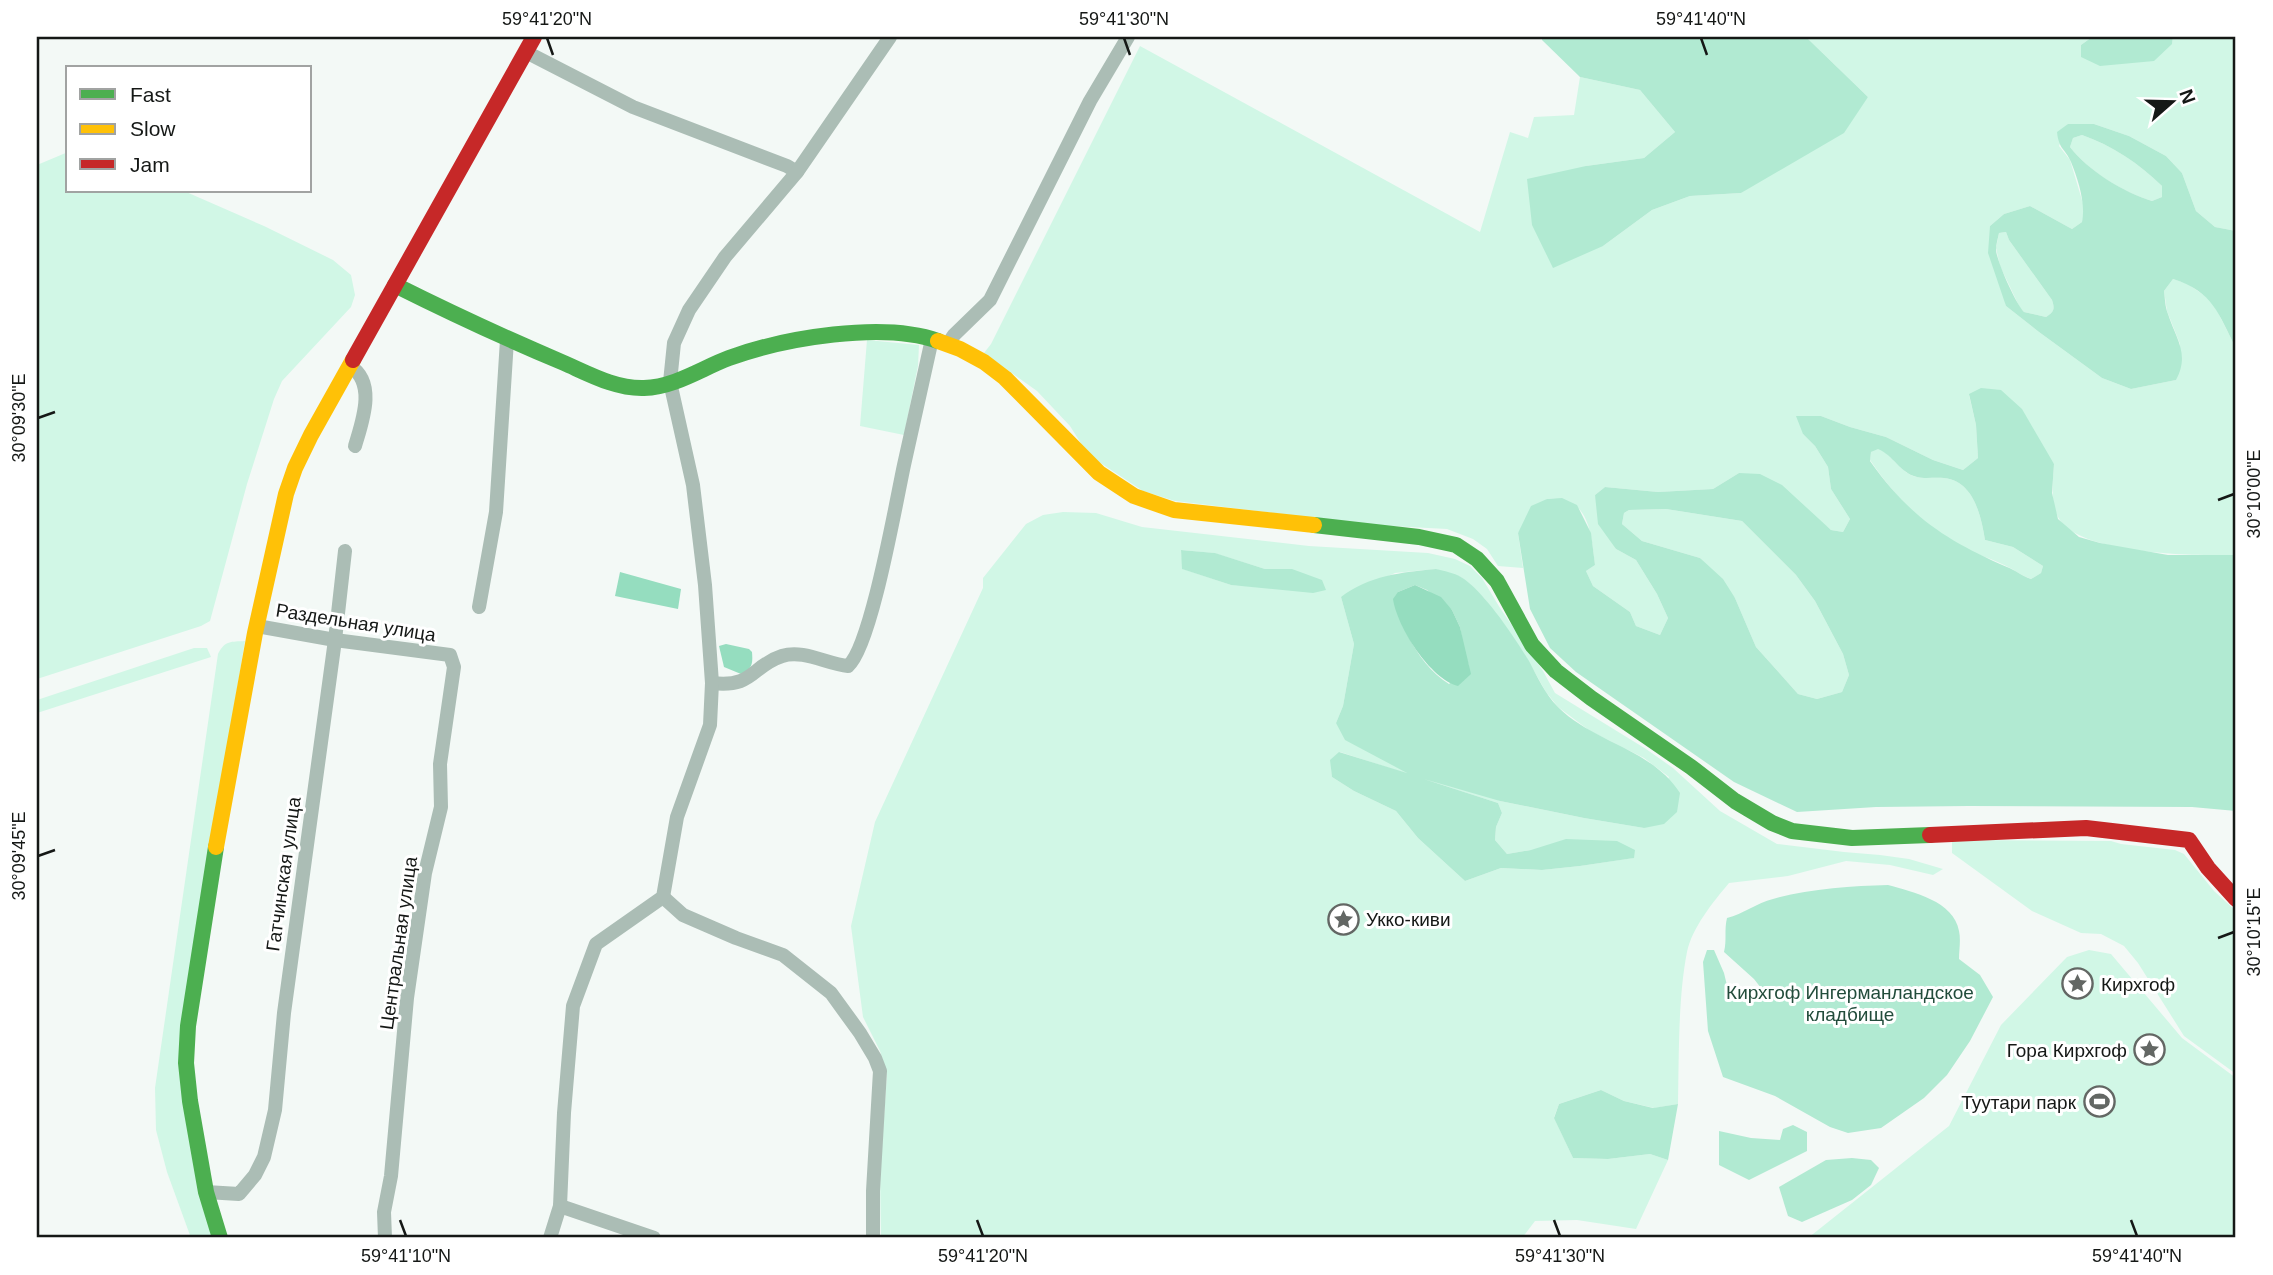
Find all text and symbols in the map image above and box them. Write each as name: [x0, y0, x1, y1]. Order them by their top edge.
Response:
text: 59°41'20"N: [502, 9, 592, 29]
text: 59°41'30"N: [1079, 9, 1169, 29]
text: 59°41'40"N: [1656, 9, 1746, 29]
legend: [66, 66, 312, 192]
north arrow: [2136, 66, 2206, 136]
text: Fast: [130, 83, 171, 106]
text: N: [2175, 86, 2200, 106]
text: Slow: [130, 117, 176, 140]
text: Jam: [130, 153, 170, 176]
text: 30°09'30"E: [9, 373, 29, 463]
text: 30°10'00"E: [2244, 449, 2264, 539]
street label: Раздельная улица: [274, 599, 438, 646]
street label: Гатчинская улица: [262, 795, 305, 953]
text: 30°09'45"E: [9, 811, 29, 901]
street label: Центральная улица: [376, 855, 421, 1031]
text: 30°10'15"E: [2244, 887, 2264, 977]
place icon: Укко-киви: [1326, 902, 1360, 936]
place label: Укко-киви: [1366, 909, 1451, 930]
place icon: Кирхгоф: [2061, 967, 2095, 1001]
place label: Кирхгоф: [2101, 974, 2175, 995]
park label: Кирхгоф Ингерманландское кладбище: [1726, 982, 1974, 1025]
place icon: Гора Кирхгоф: [2133, 1033, 2167, 1067]
place label: Гора Кирхгоф: [2007, 1040, 2127, 1061]
sports icon: Туутари парк: [2082, 1085, 2116, 1119]
place label: Туутари парк: [1961, 1092, 2077, 1113]
text: 59°41'10"N: [361, 1246, 451, 1266]
text: 59°41'20"N: [938, 1246, 1028, 1266]
text: 59°41'30"N: [1515, 1246, 1605, 1266]
text: 59°41'40"N: [2092, 1246, 2182, 1266]

